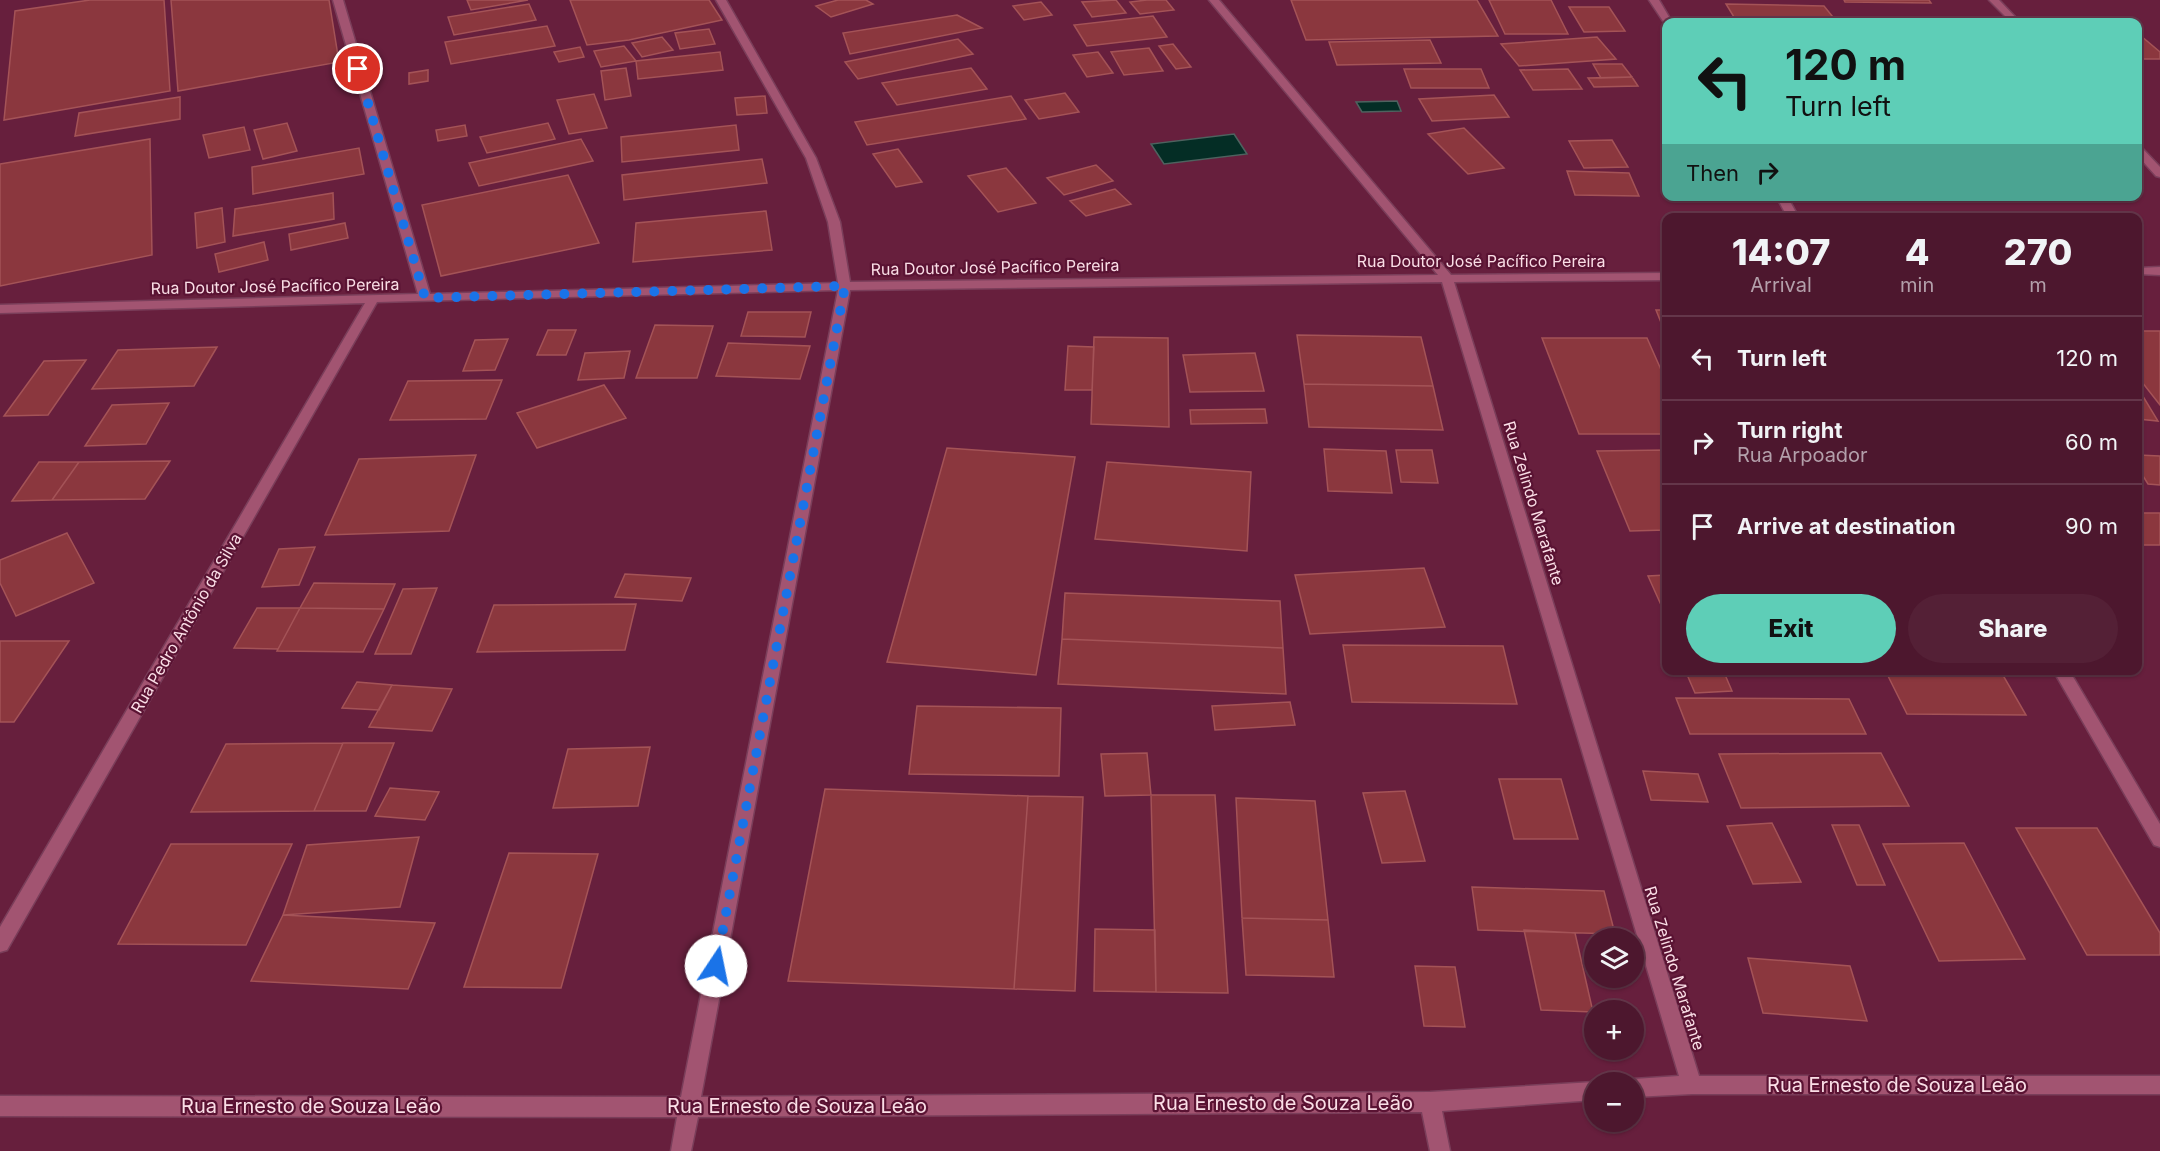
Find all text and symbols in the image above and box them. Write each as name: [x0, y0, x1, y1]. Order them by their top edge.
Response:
text: 120 m: [1785, 39, 1906, 90]
icon: left: [1686, 42, 1764, 120]
pin: [332, 43, 383, 94]
icon: arrive: [341, 52, 374, 85]
text: Turn left: [1785, 90, 1891, 123]
icon: right: [1751, 156, 1784, 189]
text: Then: [1686, 160, 1739, 186]
text: 14:07: [1732, 230, 1830, 274]
text: 4: [1905, 230, 1930, 274]
text: 270: [2004, 230, 2072, 274]
street label: Rua Doutor José Pacífico Pereira: [1357, 251, 1605, 271]
street label: Rua Doutor José Pacífico Pereira: [870, 255, 1120, 279]
text: Arrival: [1750, 273, 1812, 297]
text: min: [1900, 273, 1934, 297]
text: m: [2029, 273, 2047, 297]
street label: Rua Doutor José Pacífico Pereira: [150, 274, 400, 298]
icon: left: [1686, 342, 1719, 375]
text: Turn left: [1737, 345, 1827, 371]
text: 120 m: [2056, 345, 2118, 371]
text: Turn right: [1737, 417, 1843, 443]
street label: Rua Zelindo Marafante: [1499, 418, 1569, 588]
icon: right: [1686, 426, 1719, 459]
text: 60 m: [2065, 429, 2118, 455]
text: Rua Arpoador: [1737, 443, 1868, 467]
icon: arrive: [1686, 510, 1719, 543]
text: Arrive at destination: [1737, 513, 1956, 539]
text: 90 m: [2065, 513, 2118, 539]
street label: Rua Pedro Antônio da Silva: [126, 530, 246, 716]
button: Exit: [1686, 594, 1896, 663]
button: Share: [1908, 594, 2118, 663]
street label: Rua Zelindo Marafante: [1640, 883, 1710, 1053]
map controls: [1584, 928, 1644, 1132]
button: layers: [1584, 928, 1644, 988]
position arrow: [684, 934, 748, 998]
button: +: [1584, 1000, 1644, 1060]
button: −: [1584, 1072, 1644, 1132]
street label: Rua Ernesto de Souza Leão: [1767, 1073, 2027, 1097]
street label: Rua Ernesto de Souza Leão: [1153, 1091, 1413, 1115]
street label: Rua Ernesto de Souza Leão: [181, 1094, 441, 1118]
street label: Rua Ernesto de Souza Leão: [667, 1094, 927, 1118]

